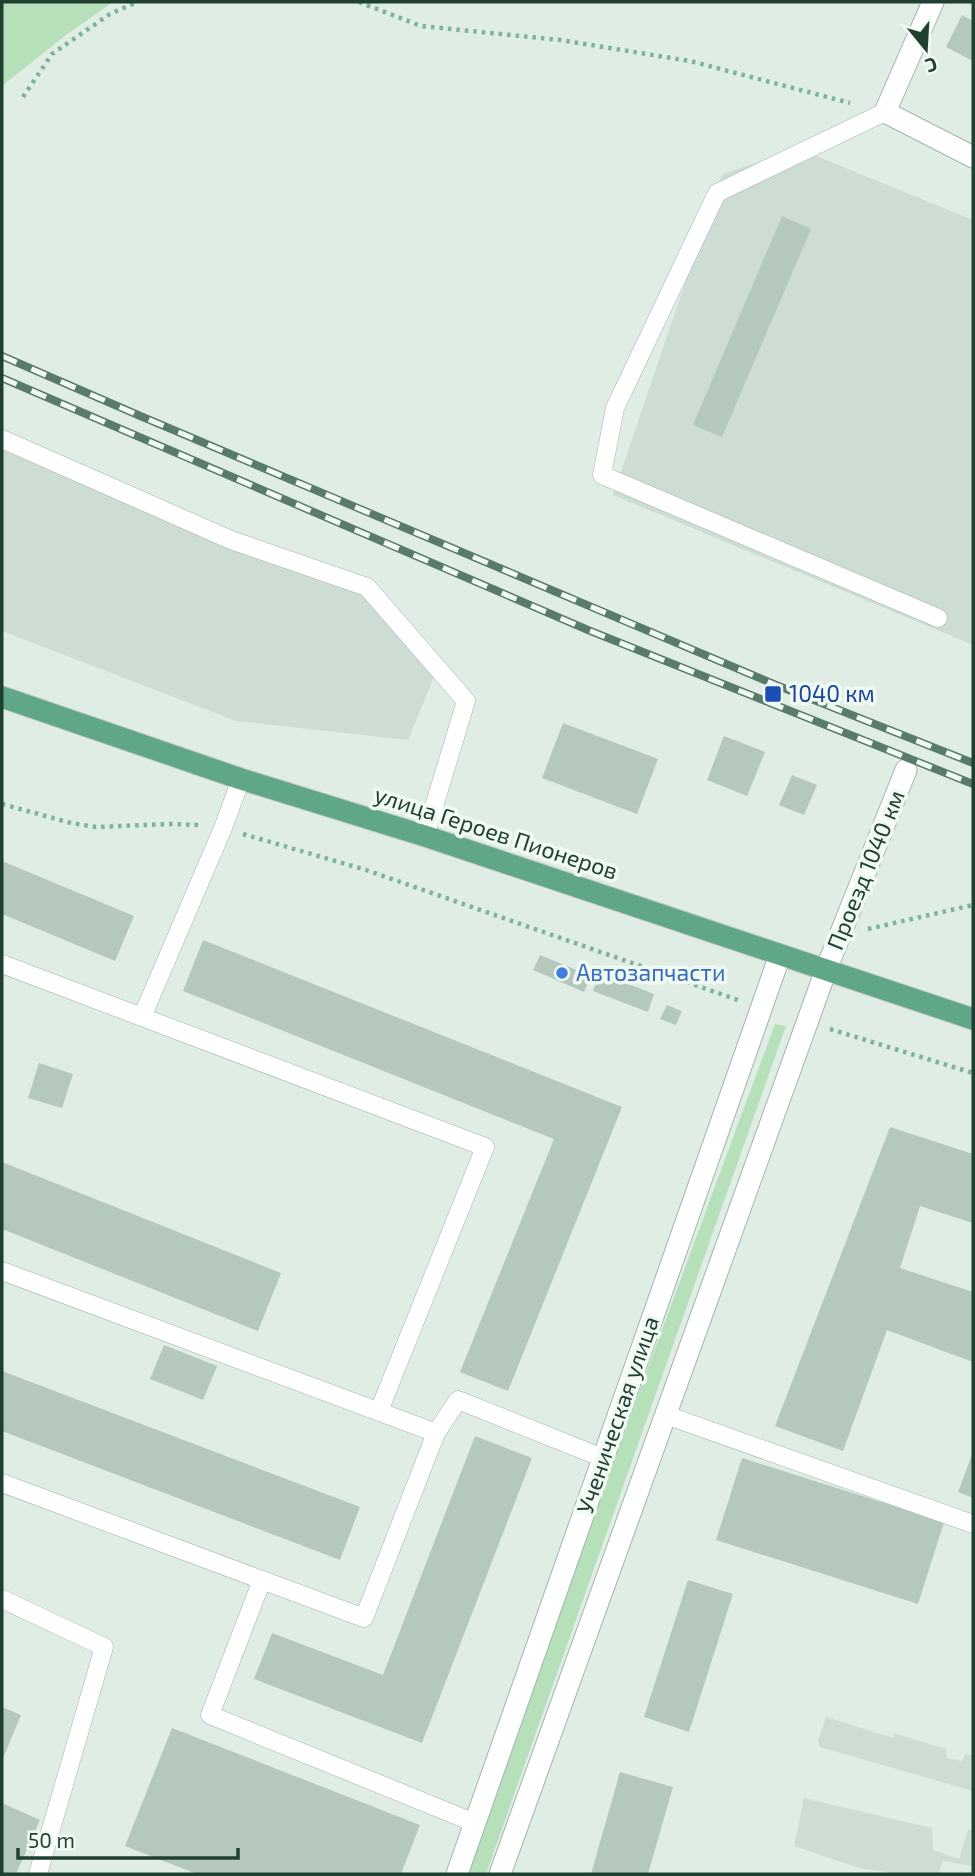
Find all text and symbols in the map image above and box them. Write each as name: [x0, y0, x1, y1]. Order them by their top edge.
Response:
north arrow: [891, 14, 961, 84]
text: С: [923, 53, 940, 78]
place label: 1040 км: [789, 679, 875, 707]
marker: 1040 км: [763, 684, 783, 704]
street label: улица Героев Пионеров: [371, 779, 621, 886]
street label: Проезд 1040 км: [820, 786, 910, 954]
place label: Автозапчасти: [576, 958, 725, 986]
marker: Автозапчасти: [554, 965, 570, 981]
street label: Ученическая улица: [570, 1312, 665, 1517]
scale bar: [18, 1816, 238, 1860]
text: 50 m: [28, 1827, 75, 1852]

